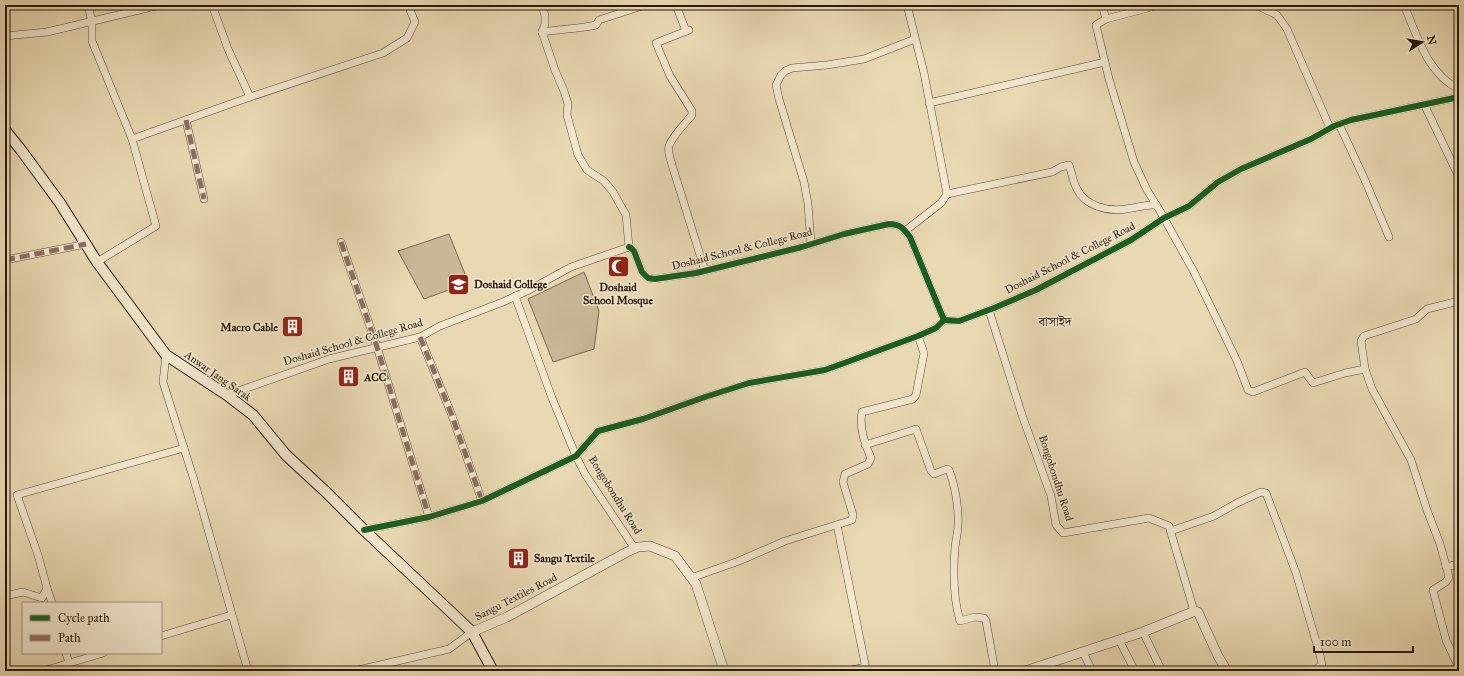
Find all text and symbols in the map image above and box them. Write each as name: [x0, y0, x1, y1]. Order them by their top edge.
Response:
north arrow: [1402, 22, 1442, 62]
text: N: [1424, 34, 1439, 47]
street label: Doshaid School & College Road: [1003, 219, 1138, 297]
street label: Doshaid School & College Road: [670, 225, 814, 273]
mosque icon: Doshaid School Mosque: [605, 254, 631, 280]
school or university icon: Doshaid College: [445, 271, 471, 297]
place label: Doshaid College: [474, 278, 548, 291]
place label: Doshaid School Mosque: [583, 281, 653, 308]
building icon: Macro Cable: [280, 314, 306, 340]
district label: বাসাইদ: [1038, 314, 1073, 330]
street label: Doshaid School & College Road: [282, 316, 425, 368]
place label: Macro Cable: [220, 321, 278, 334]
street label: Anwar Jang Sarak: [181, 348, 255, 405]
building icon: ACC: [335, 364, 361, 390]
place label: ACC: [363, 371, 386, 384]
street label: Bongobondhu Road: [1036, 433, 1076, 523]
street label: Bongobondhu Road: [586, 453, 645, 537]
building icon: Sangu Textile: [506, 545, 532, 571]
place label: Sangu Textile: [534, 552, 595, 565]
street label: Sangu Textiles Road: [473, 570, 560, 623]
legend: [22, 602, 162, 654]
text: Cycle path: [58, 611, 110, 625]
scale bar: [1314, 628, 1413, 654]
text: Path: [58, 631, 81, 645]
text: 100 m: [1320, 635, 1351, 649]

